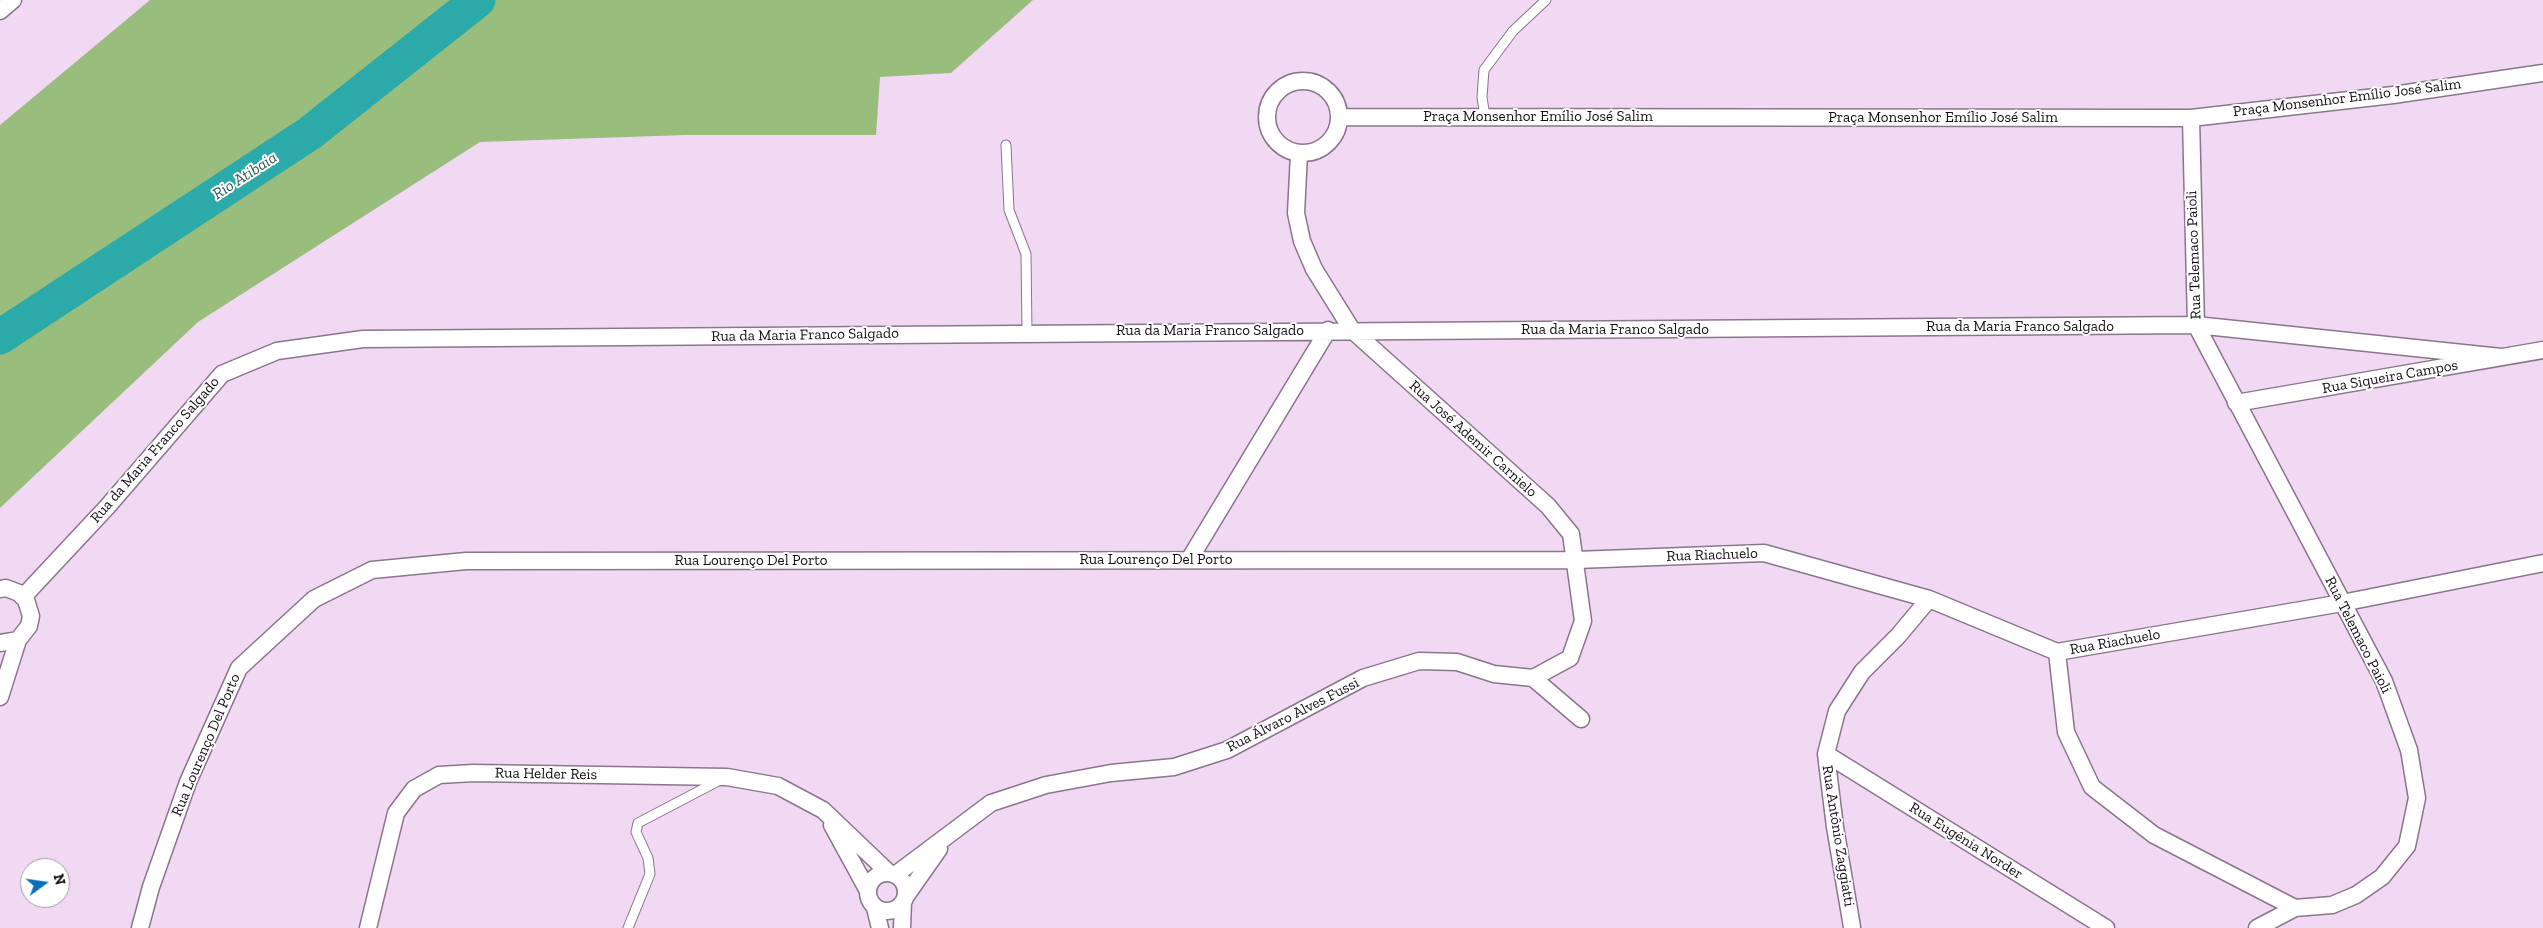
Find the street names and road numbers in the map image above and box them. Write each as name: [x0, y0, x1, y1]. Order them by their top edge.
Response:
street label: Praça Monsenhor Emílio José Salim: [2232, 75, 2462, 121]
street label: Praça Monsenhor Emílio José Salim: [1423, 108, 1653, 126]
street label: Praça Monsenhor Emílio José Salim: [1828, 109, 2058, 127]
street label: Rua Telemaco Paioli: [2183, 190, 2205, 320]
street label: Rua da Maria Franco Salgado: [1926, 318, 2114, 336]
street label: Rua da Maria Franco Salgado: [1521, 321, 1709, 339]
street label: Rua da Maria Franco Salgado: [1116, 322, 1304, 340]
street label: Rua da Maria Franco Salgado: [711, 324, 899, 346]
street label: Rua Siqueira Campos: [2321, 356, 2459, 398]
street label: Rua da Maria Franco Salgado: [87, 373, 223, 527]
street label: Rua José Ademir Carnielo: [1405, 377, 1541, 501]
street label: Rua Riachuelo: [1666, 544, 1758, 566]
street label: Rua Lourenço Del Porto: [1079, 551, 1233, 569]
street label: Rua Lourenço Del Porto: [674, 552, 828, 570]
street label: Rua Telemaco Paioli: [2321, 574, 2395, 696]
street label: Rua Riachuelo: [2068, 625, 2162, 659]
street label: Rua Lourenço Del Porto: [168, 671, 244, 819]
street label: Rua Álvaro Alves Fussi: [1224, 674, 1362, 756]
street label: Rua Helder Reis: [495, 764, 597, 784]
street label: Rua Antônio Zaggiatti: [1818, 764, 1858, 908]
street label: Rua Eugênia Norder: [1906, 799, 2026, 883]

